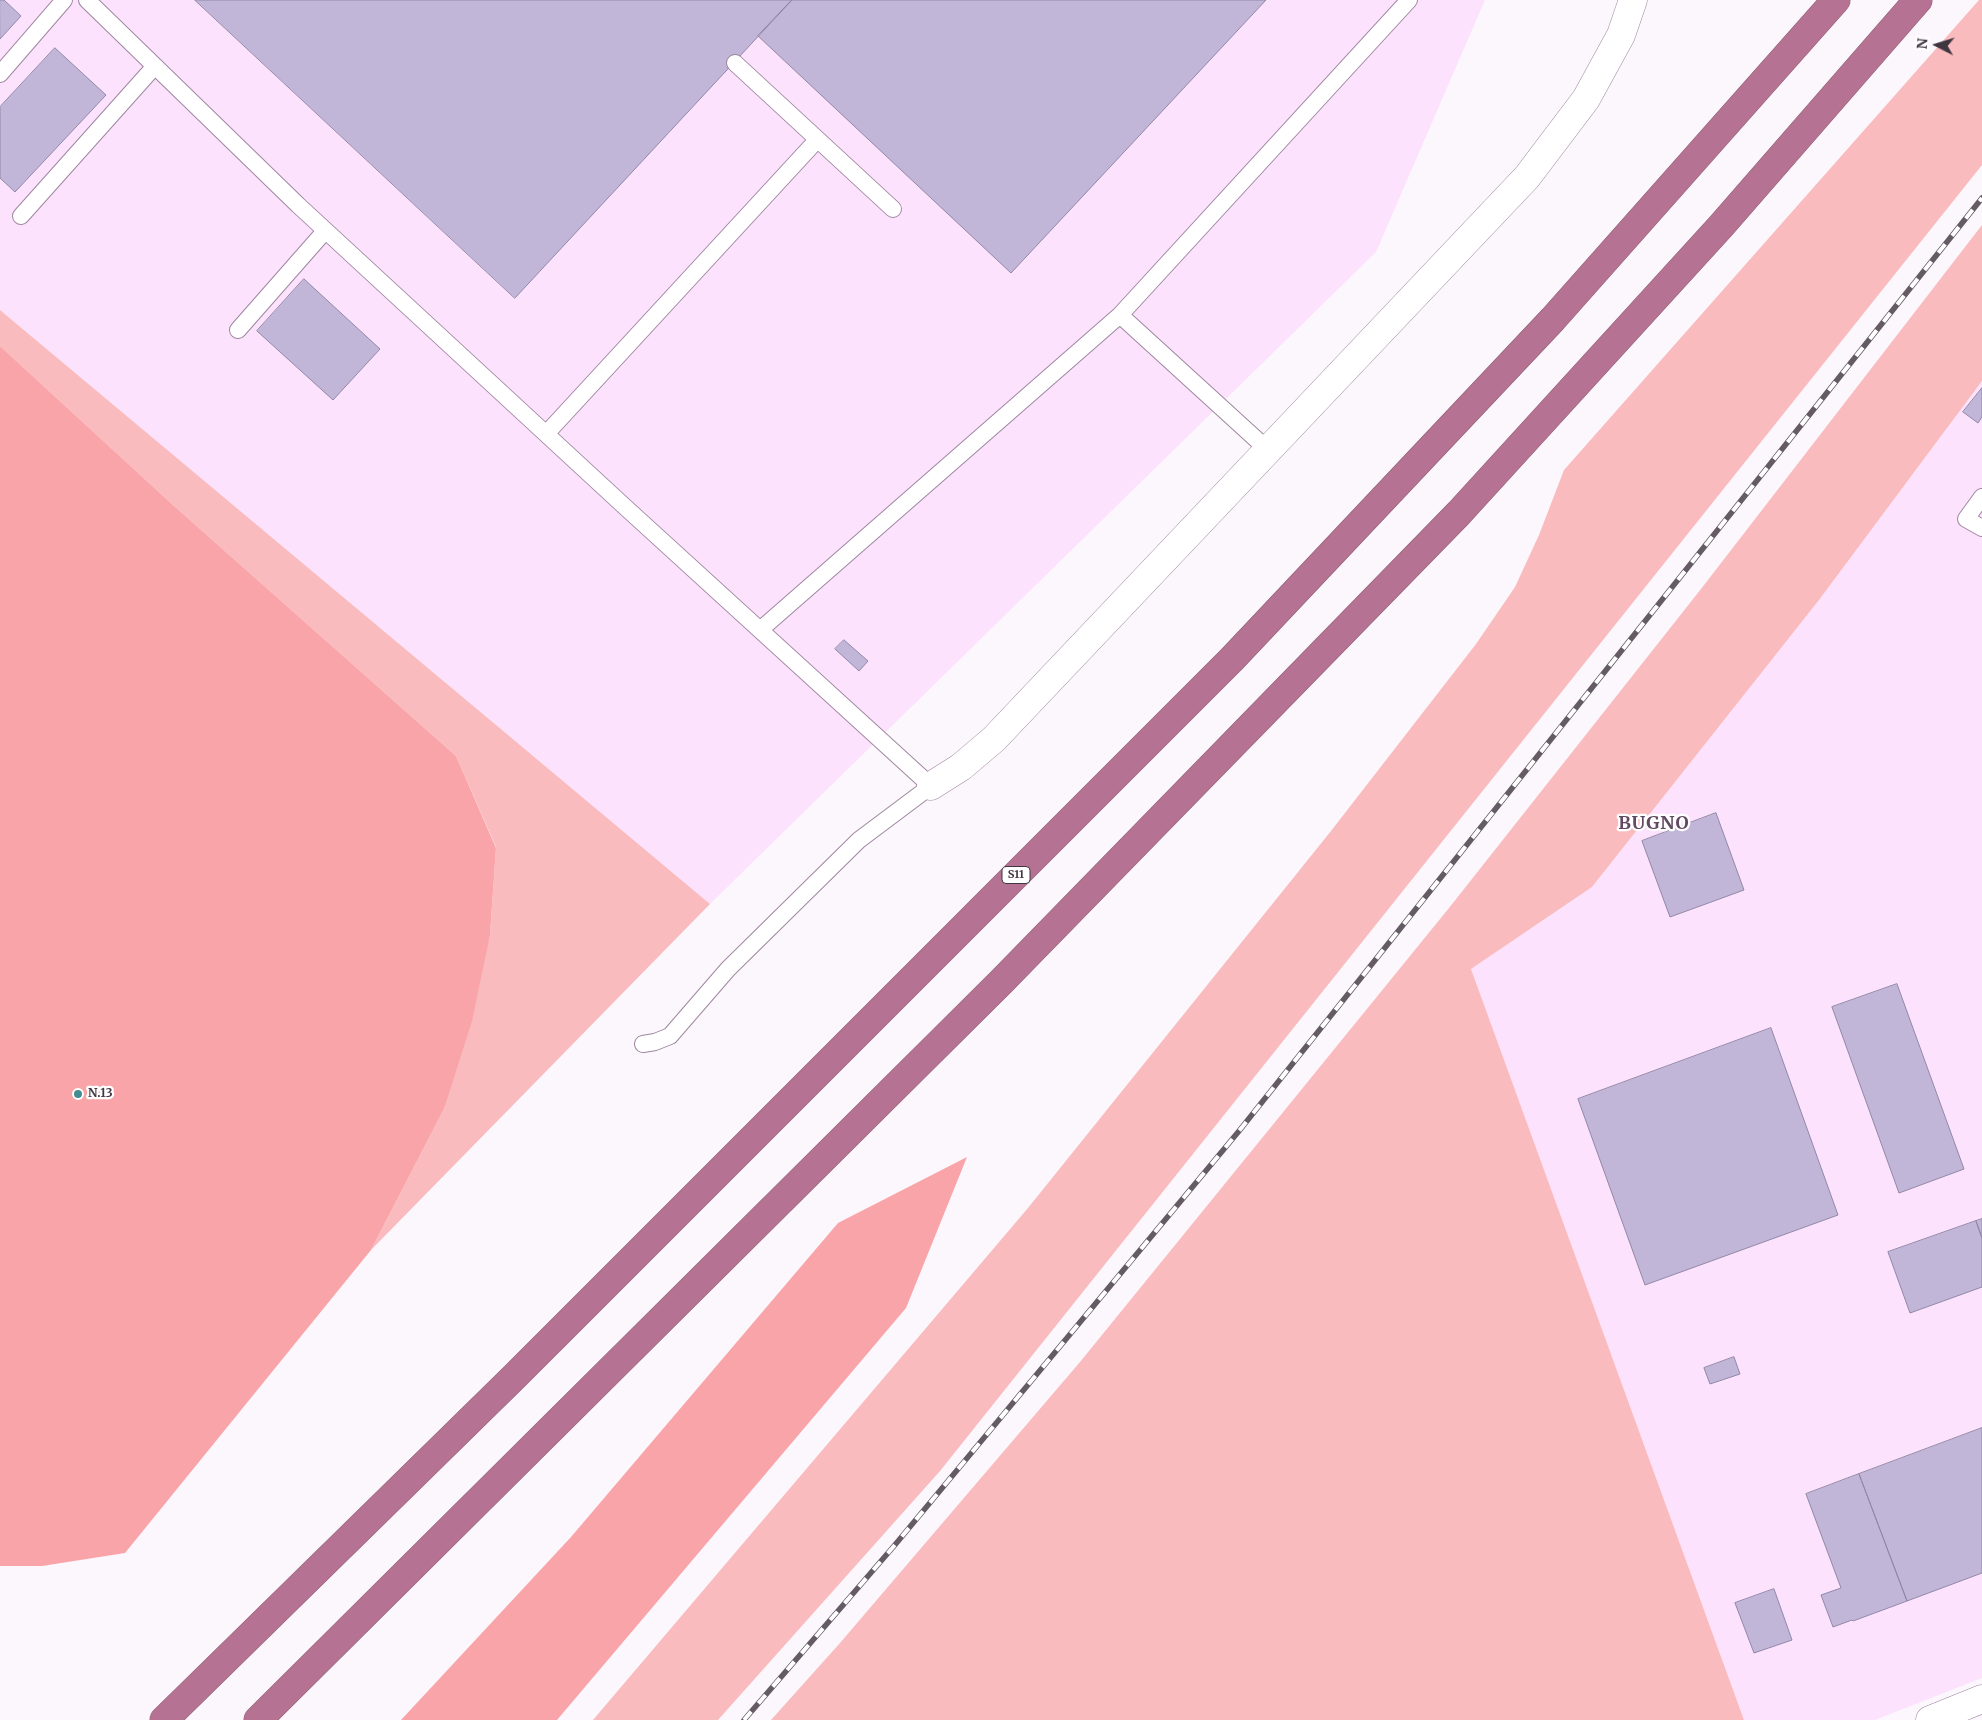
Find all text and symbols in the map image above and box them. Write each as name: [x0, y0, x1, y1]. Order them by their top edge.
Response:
north arrow: [1912, 20, 1962, 70]
text: N: [1913, 37, 1932, 50]
district label: BUGNO: [1618, 813, 1690, 835]
road number: S11: [1002, 866, 1030, 884]
place label: N.13: [88, 1087, 113, 1101]
marker: N.13: [72, 1088, 84, 1100]

